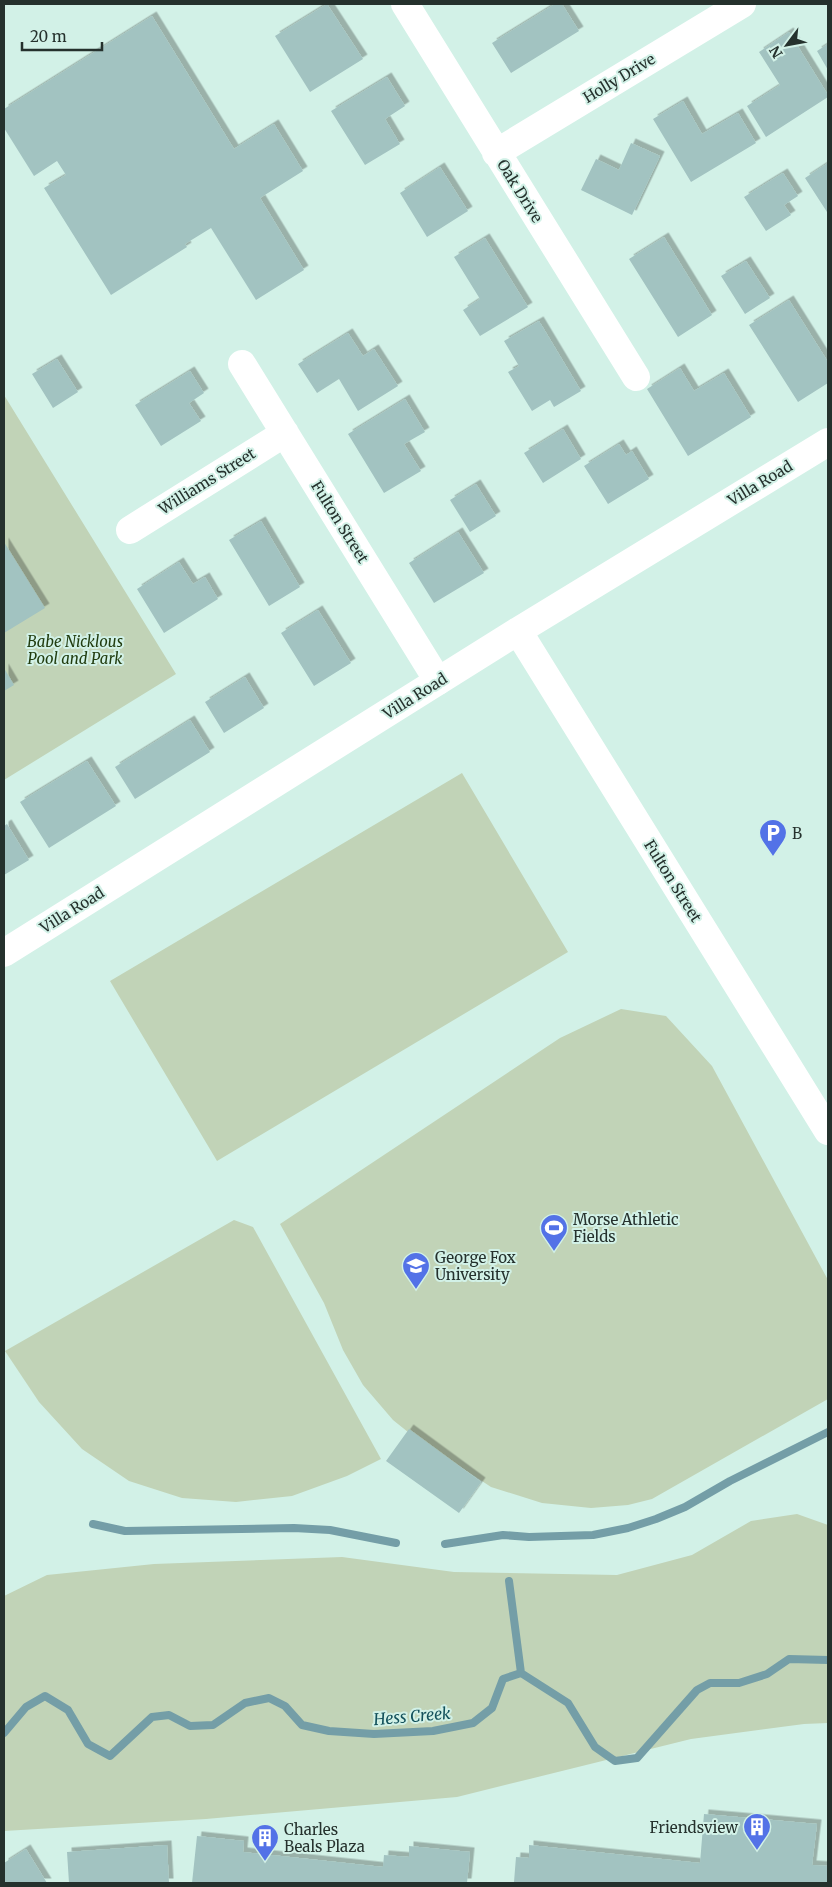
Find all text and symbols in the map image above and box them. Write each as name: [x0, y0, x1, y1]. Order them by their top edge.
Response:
scale bar: [22, 20, 102, 52]
north arrow: [762, 20, 812, 70]
text: 20 m: [30, 27, 67, 46]
text: N: [765, 42, 787, 61]
street label: Holly Drive: [580, 49, 659, 107]
street label: Oak Drive: [493, 156, 547, 226]
street label: Williams Street: [154, 444, 259, 519]
street label: Villa Road: [723, 456, 796, 510]
street label: Fulton Street: [307, 477, 373, 567]
park label: Babe Nicklous Pool and Park: [27, 632, 123, 668]
street label: Villa Road: [379, 669, 451, 724]
parking icon: B: [758, 818, 788, 857]
place label: B: [792, 824, 802, 843]
street label: Fulton Street: [640, 836, 706, 926]
street label: Villa Road: [36, 883, 108, 938]
place label: Morse Athletic Fields: [573, 1210, 679, 1246]
sports icon: Morse Athletic Fields: [539, 1213, 569, 1252]
place label: George Fox University: [435, 1248, 516, 1284]
school or university icon: George Fox University: [401, 1251, 431, 1290]
water label: Hess Creek: [372, 1703, 452, 1729]
building icon: Friendsview: [742, 1812, 772, 1851]
place label: Friendsview: [649, 1818, 738, 1837]
place label: Charles Beals Plaza: [284, 1820, 365, 1856]
building icon: Charles Beals Plaza: [250, 1823, 280, 1862]

